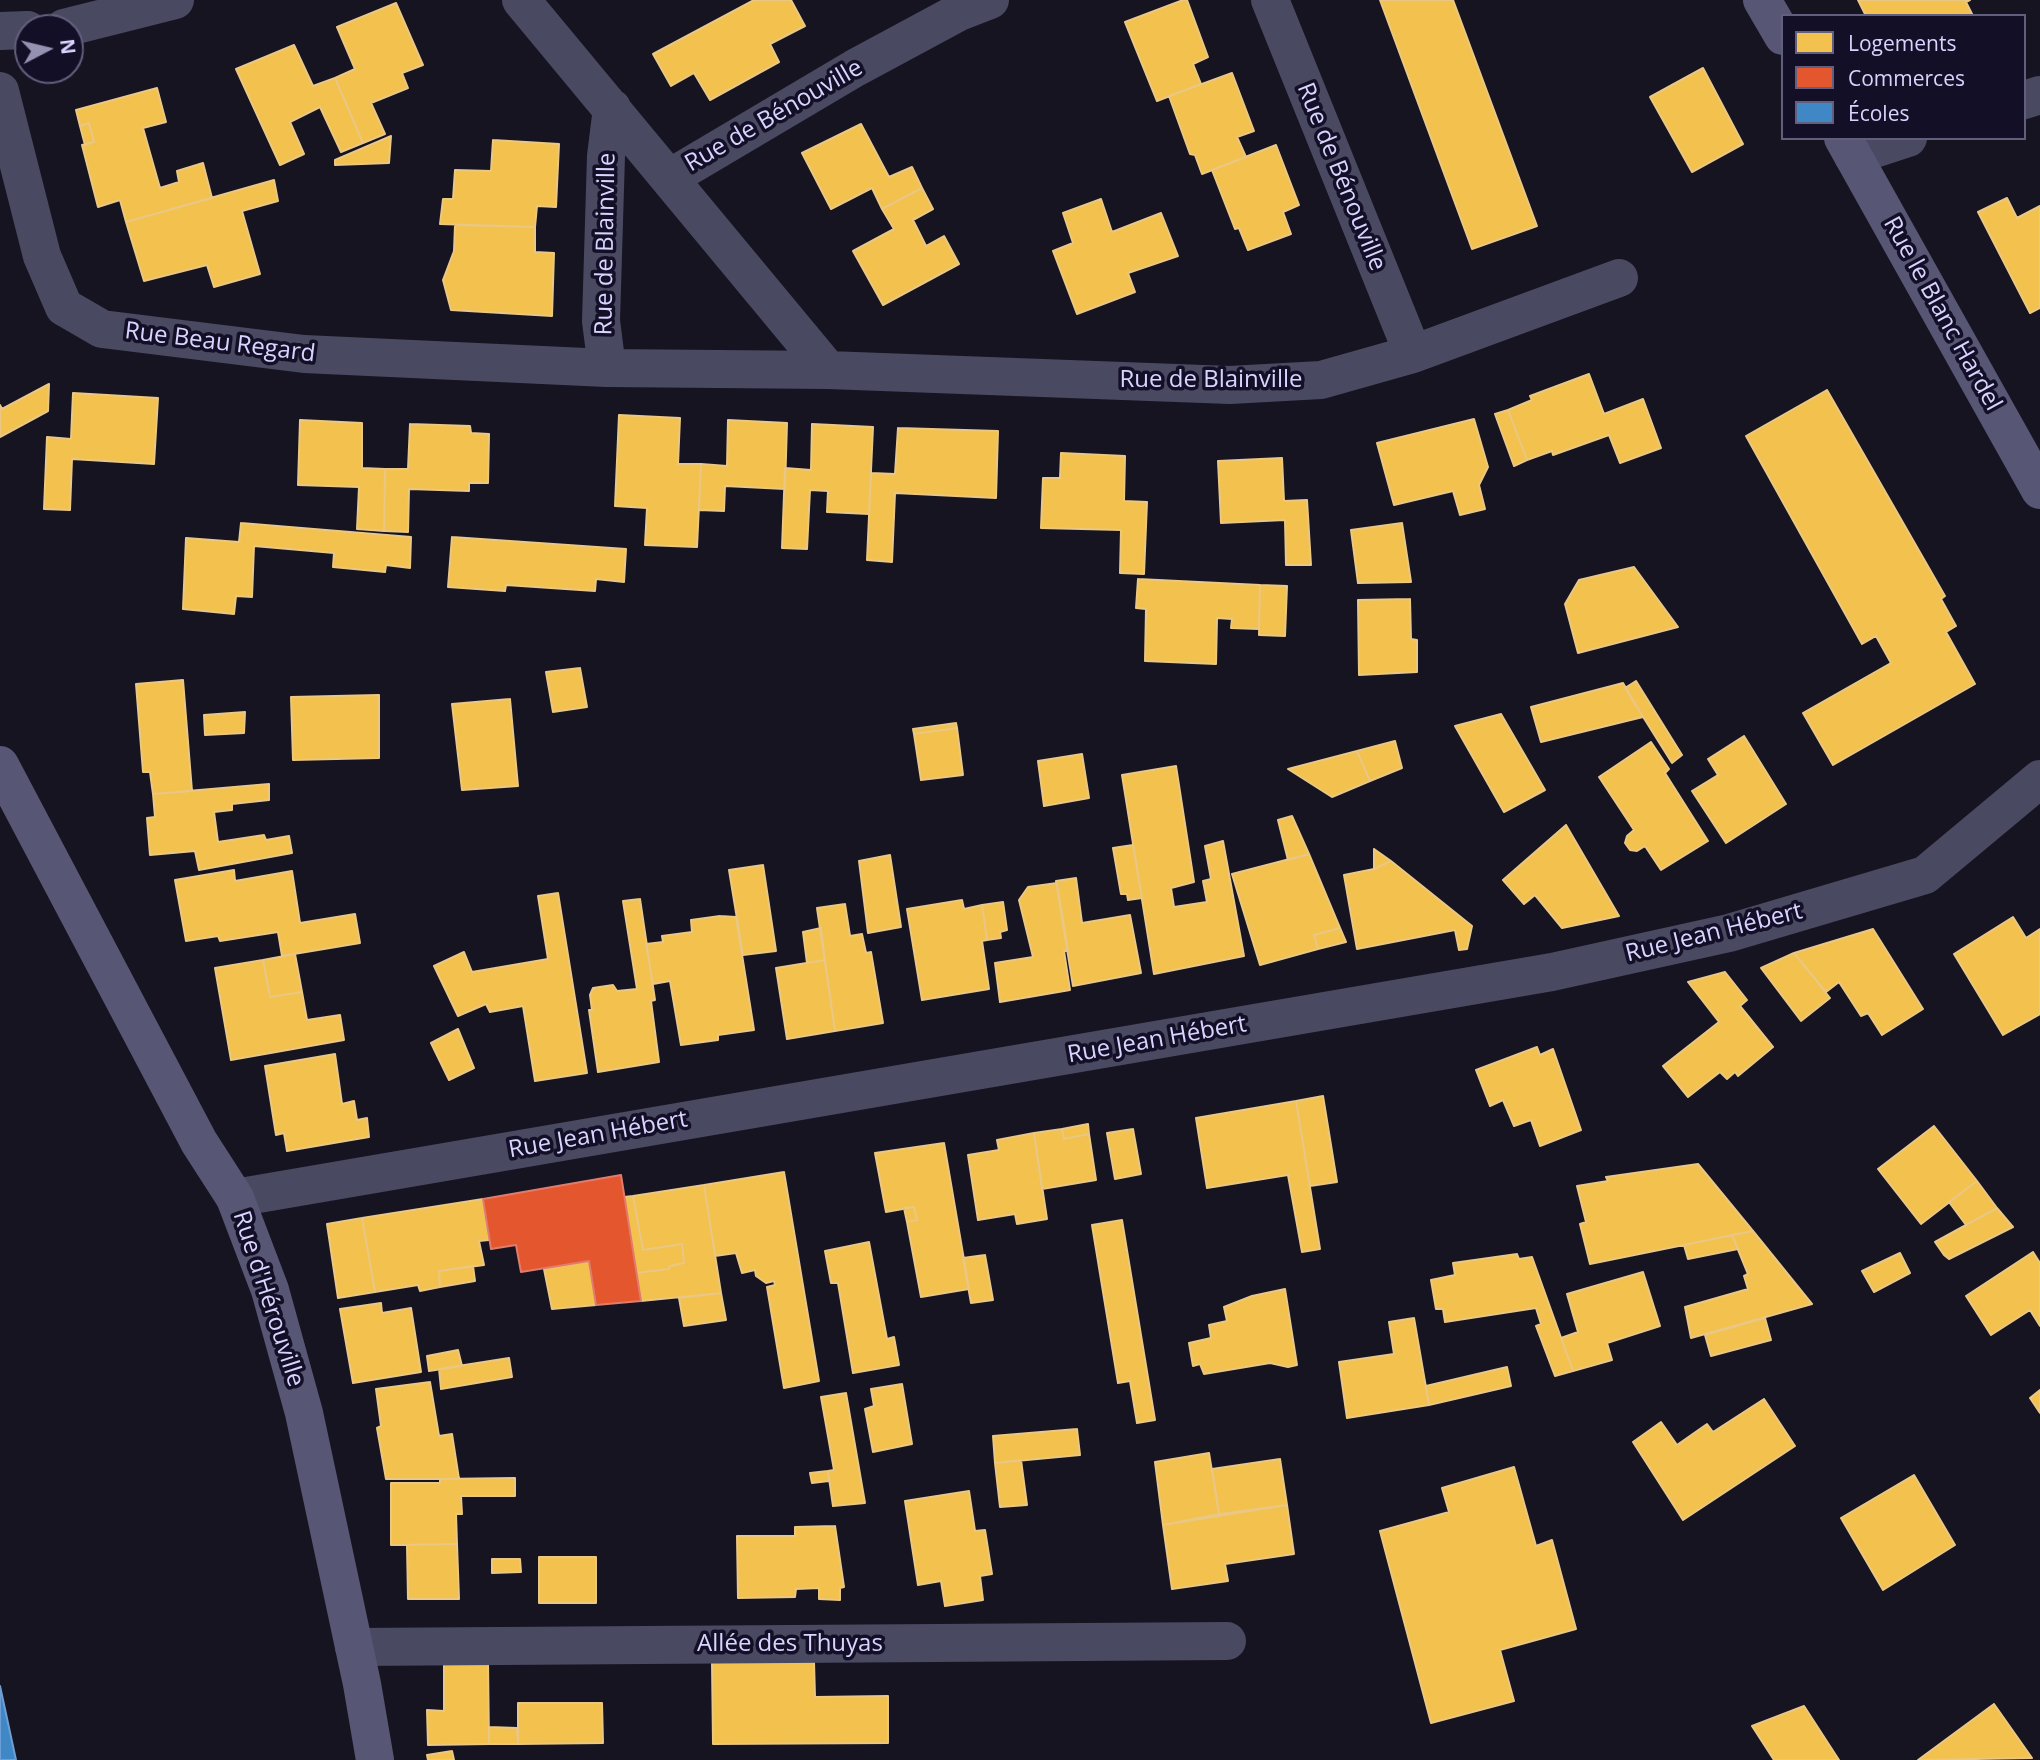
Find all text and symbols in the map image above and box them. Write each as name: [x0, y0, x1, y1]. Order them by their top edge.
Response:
north arrow: [14, 14, 84, 84]
legend: [1781, 14, 2026, 140]
text: Logements: [1848, 29, 1956, 57]
text: N: [54, 37, 82, 56]
street label: Rue de Bénouville: [680, 53, 868, 179]
text: Commerces: [1848, 64, 1965, 92]
street label: Rue de Bénouville: [1290, 79, 1392, 275]
text: Écoles: [1848, 99, 1909, 127]
street label: Rue de Blainville: [590, 152, 622, 336]
street label: Rue le Blanc Hardel: [1877, 212, 2007, 416]
street label: Rue Beau Regard: [123, 317, 317, 369]
street label: Rue de Blainville: [1120, 366, 1302, 394]
street label: Rue Jean Hébert: [1623, 897, 1805, 969]
street label: Rue Jean Hébert: [1065, 1010, 1249, 1070]
street label: Rue Jean Hébert: [506, 1105, 690, 1165]
street label: Rue d'Hérouville: [226, 1208, 310, 1390]
street label: Allée des Thuyas: [697, 1630, 883, 1658]

